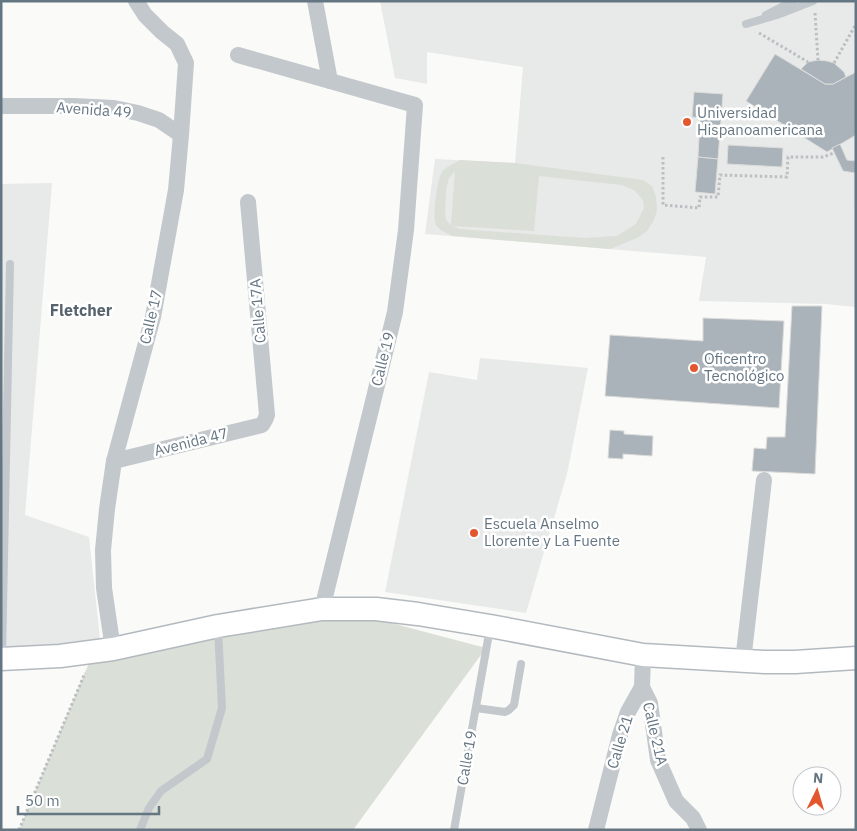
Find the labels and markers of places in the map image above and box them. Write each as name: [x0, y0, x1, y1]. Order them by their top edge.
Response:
place label: Universidad Hispanoamericana: [697, 103, 823, 139]
marker: Universidad Hispanoamericana: [681, 116, 693, 128]
place label: Oficentro Tecnológico: [704, 349, 784, 385]
marker: Oficentro Tecnológico: [688, 362, 700, 374]
place label: Escuela Anselmo Llorente y La Fuente: [484, 514, 620, 550]
marker: Escuela Anselmo Llorente y La Fuente: [468, 527, 480, 539]

